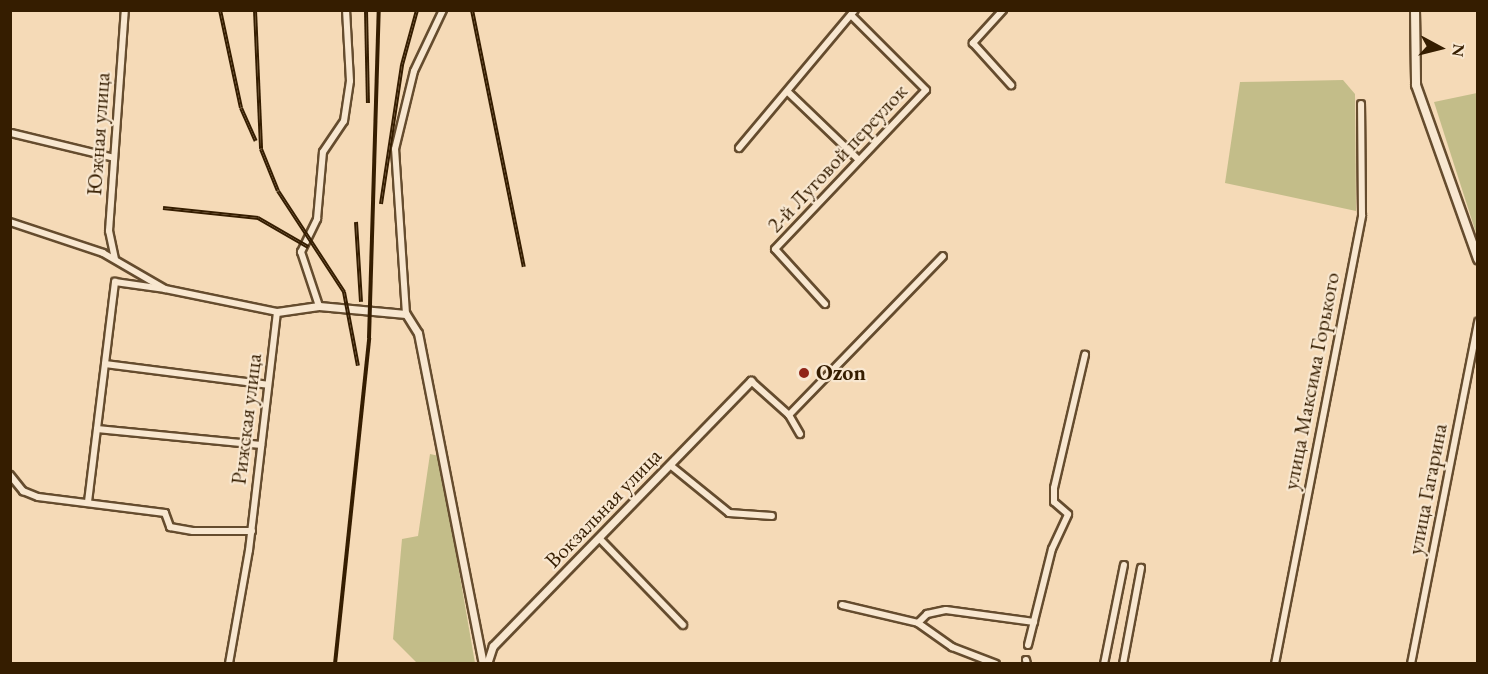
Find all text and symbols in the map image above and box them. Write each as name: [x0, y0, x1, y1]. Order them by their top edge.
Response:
north arrow: [1410, 18, 1470, 78]
text: N: [1447, 43, 1470, 58]
street label: Южная улица: [81, 71, 115, 197]
street label: 2-й Луговой переулок: [761, 78, 913, 238]
street label: улица Максима Горького: [1277, 270, 1345, 492]
street label: Рижская улица: [225, 352, 267, 486]
place label: Ozon: [816, 360, 866, 386]
marker: Ozon: [797, 366, 811, 380]
street label: улица Гагарина: [1401, 421, 1453, 557]
street label: Вокзальная улица: [539, 443, 667, 573]

